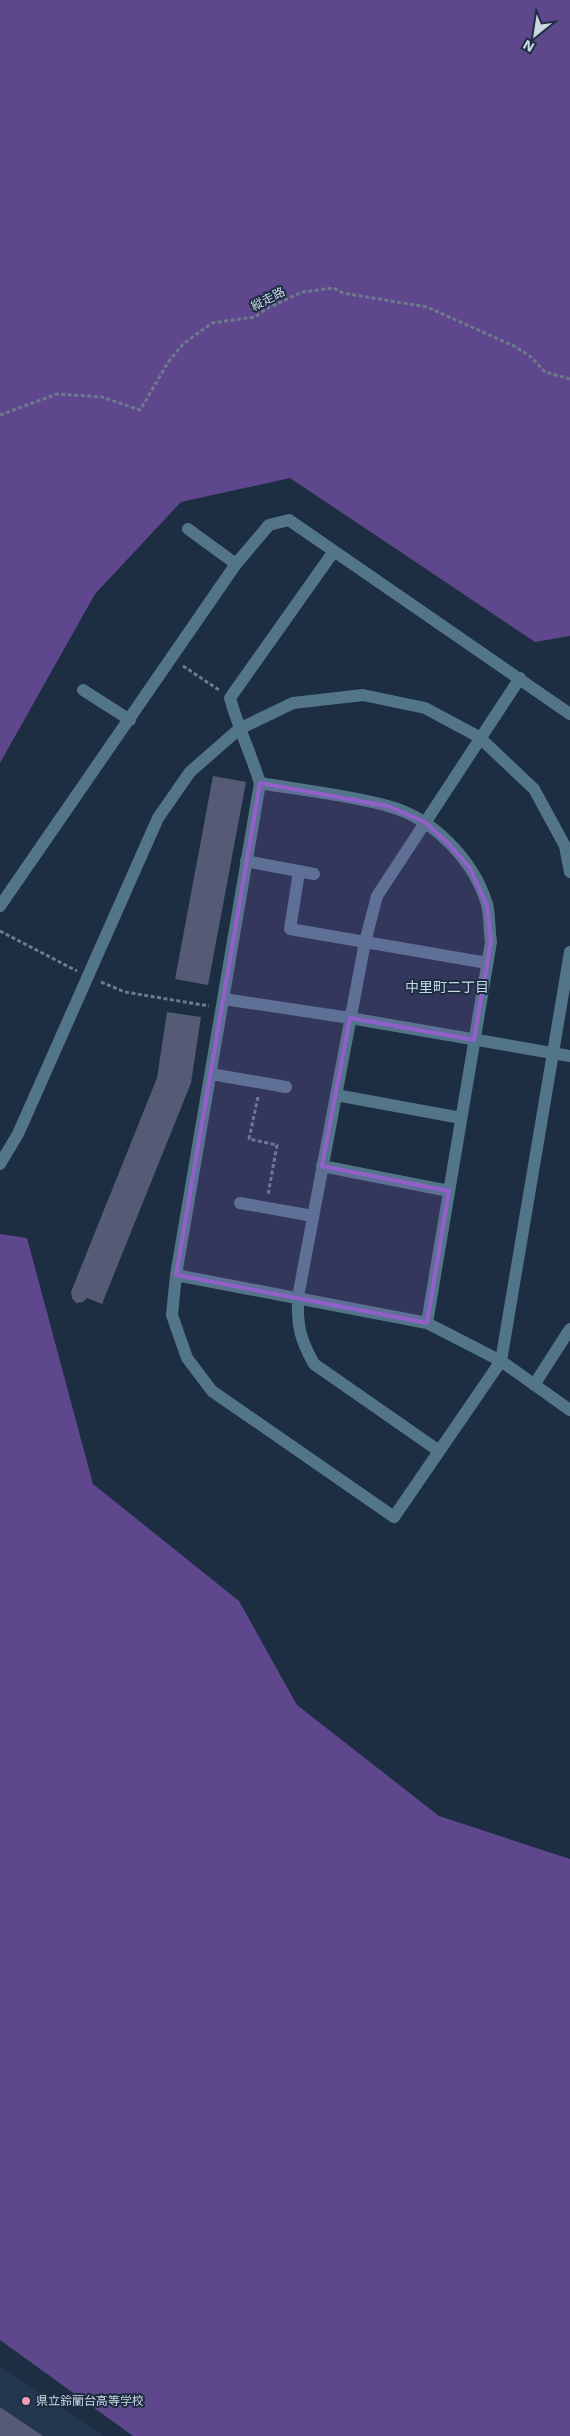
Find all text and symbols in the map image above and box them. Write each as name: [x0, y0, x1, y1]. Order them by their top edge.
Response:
north arrow: [510, 10, 560, 60]
text: N: [520, 37, 537, 56]
street label: 縦走路: [249, 285, 287, 313]
district label: 中里町二丁目: [405, 979, 489, 995]
place label: 県立鈴蘭台高等学校: [36, 2394, 144, 2408]
marker: 県立鈴蘭台高等学校: [20, 2395, 32, 2407]

